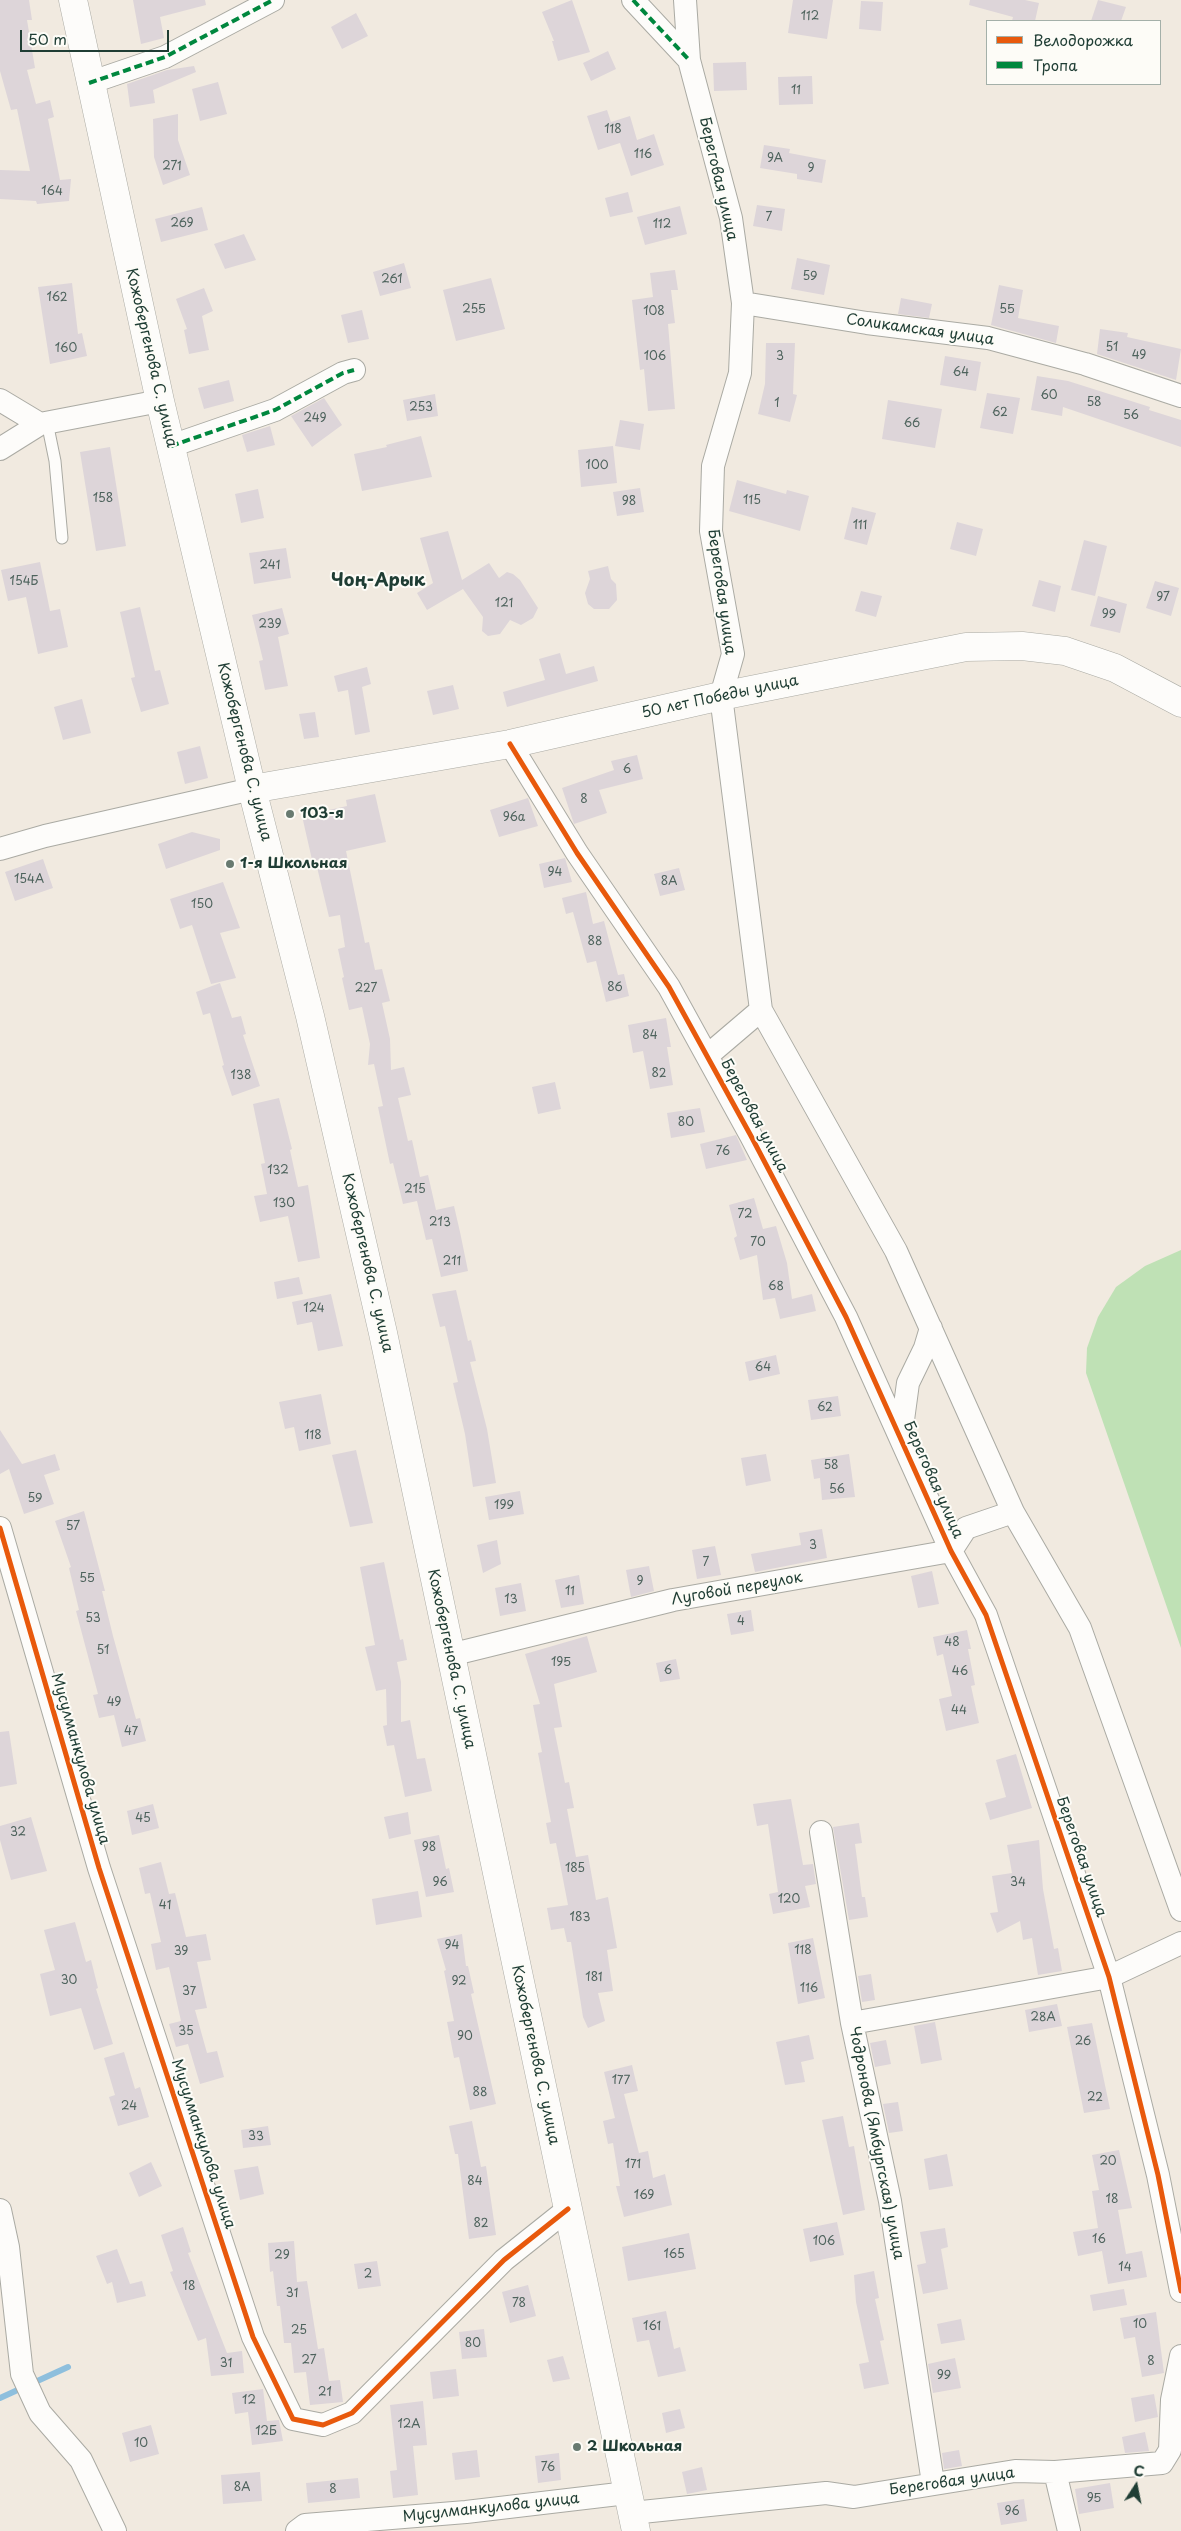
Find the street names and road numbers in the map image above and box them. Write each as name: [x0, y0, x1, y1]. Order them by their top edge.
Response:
street label: Береговая улица: [695, 116, 741, 242]
street label: Кожобергенова С. улица: [122, 267, 180, 449]
street label: Соликамская улица: [845, 311, 995, 349]
street label: Береговая улица: [703, 528, 739, 656]
street label: Кожобергенова С. улица: [213, 661, 275, 843]
street label: 50 лет Победы улица: [640, 672, 800, 722]
street label: Береговая улица: [716, 1056, 792, 1176]
street label: Кожобергенова С. улица: [338, 1172, 396, 1354]
street label: Береговая улица: [899, 1419, 967, 1541]
street label: Кожобергенова С. улица: [423, 1567, 479, 1751]
street label: Луговой переулок: [670, 1569, 804, 1609]
street label: Мусулманкулова улица: [47, 1671, 113, 1847]
street label: Береговая улица: [1052, 1794, 1110, 1920]
street label: Кожобергенова С. улица: [507, 1963, 563, 2147]
street label: Чодронова (Ямбургская) улица: [845, 2025, 907, 2261]
street label: Мусулманкулова улица: [167, 2057, 239, 2231]
street label: Береговая улица: [888, 2464, 1016, 2500]
street label: Мусулманкулова улица: [402, 2490, 580, 2526]

